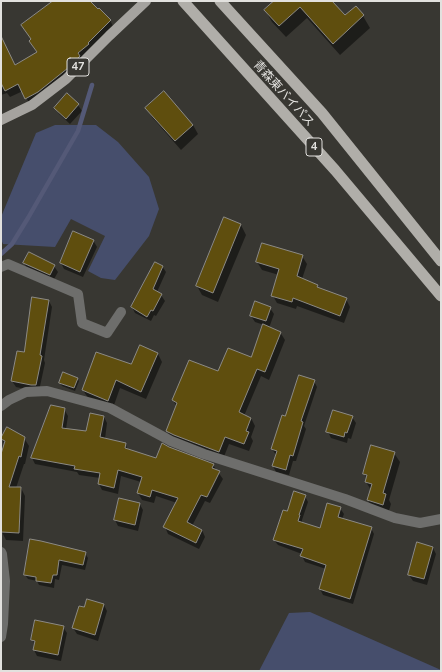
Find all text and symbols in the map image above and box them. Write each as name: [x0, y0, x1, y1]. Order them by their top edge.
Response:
road number: 47: [67, 58, 89, 76]
street label: 青森東バイパス: [250, 58, 316, 130]
road number: 4: [306, 138, 322, 156]

